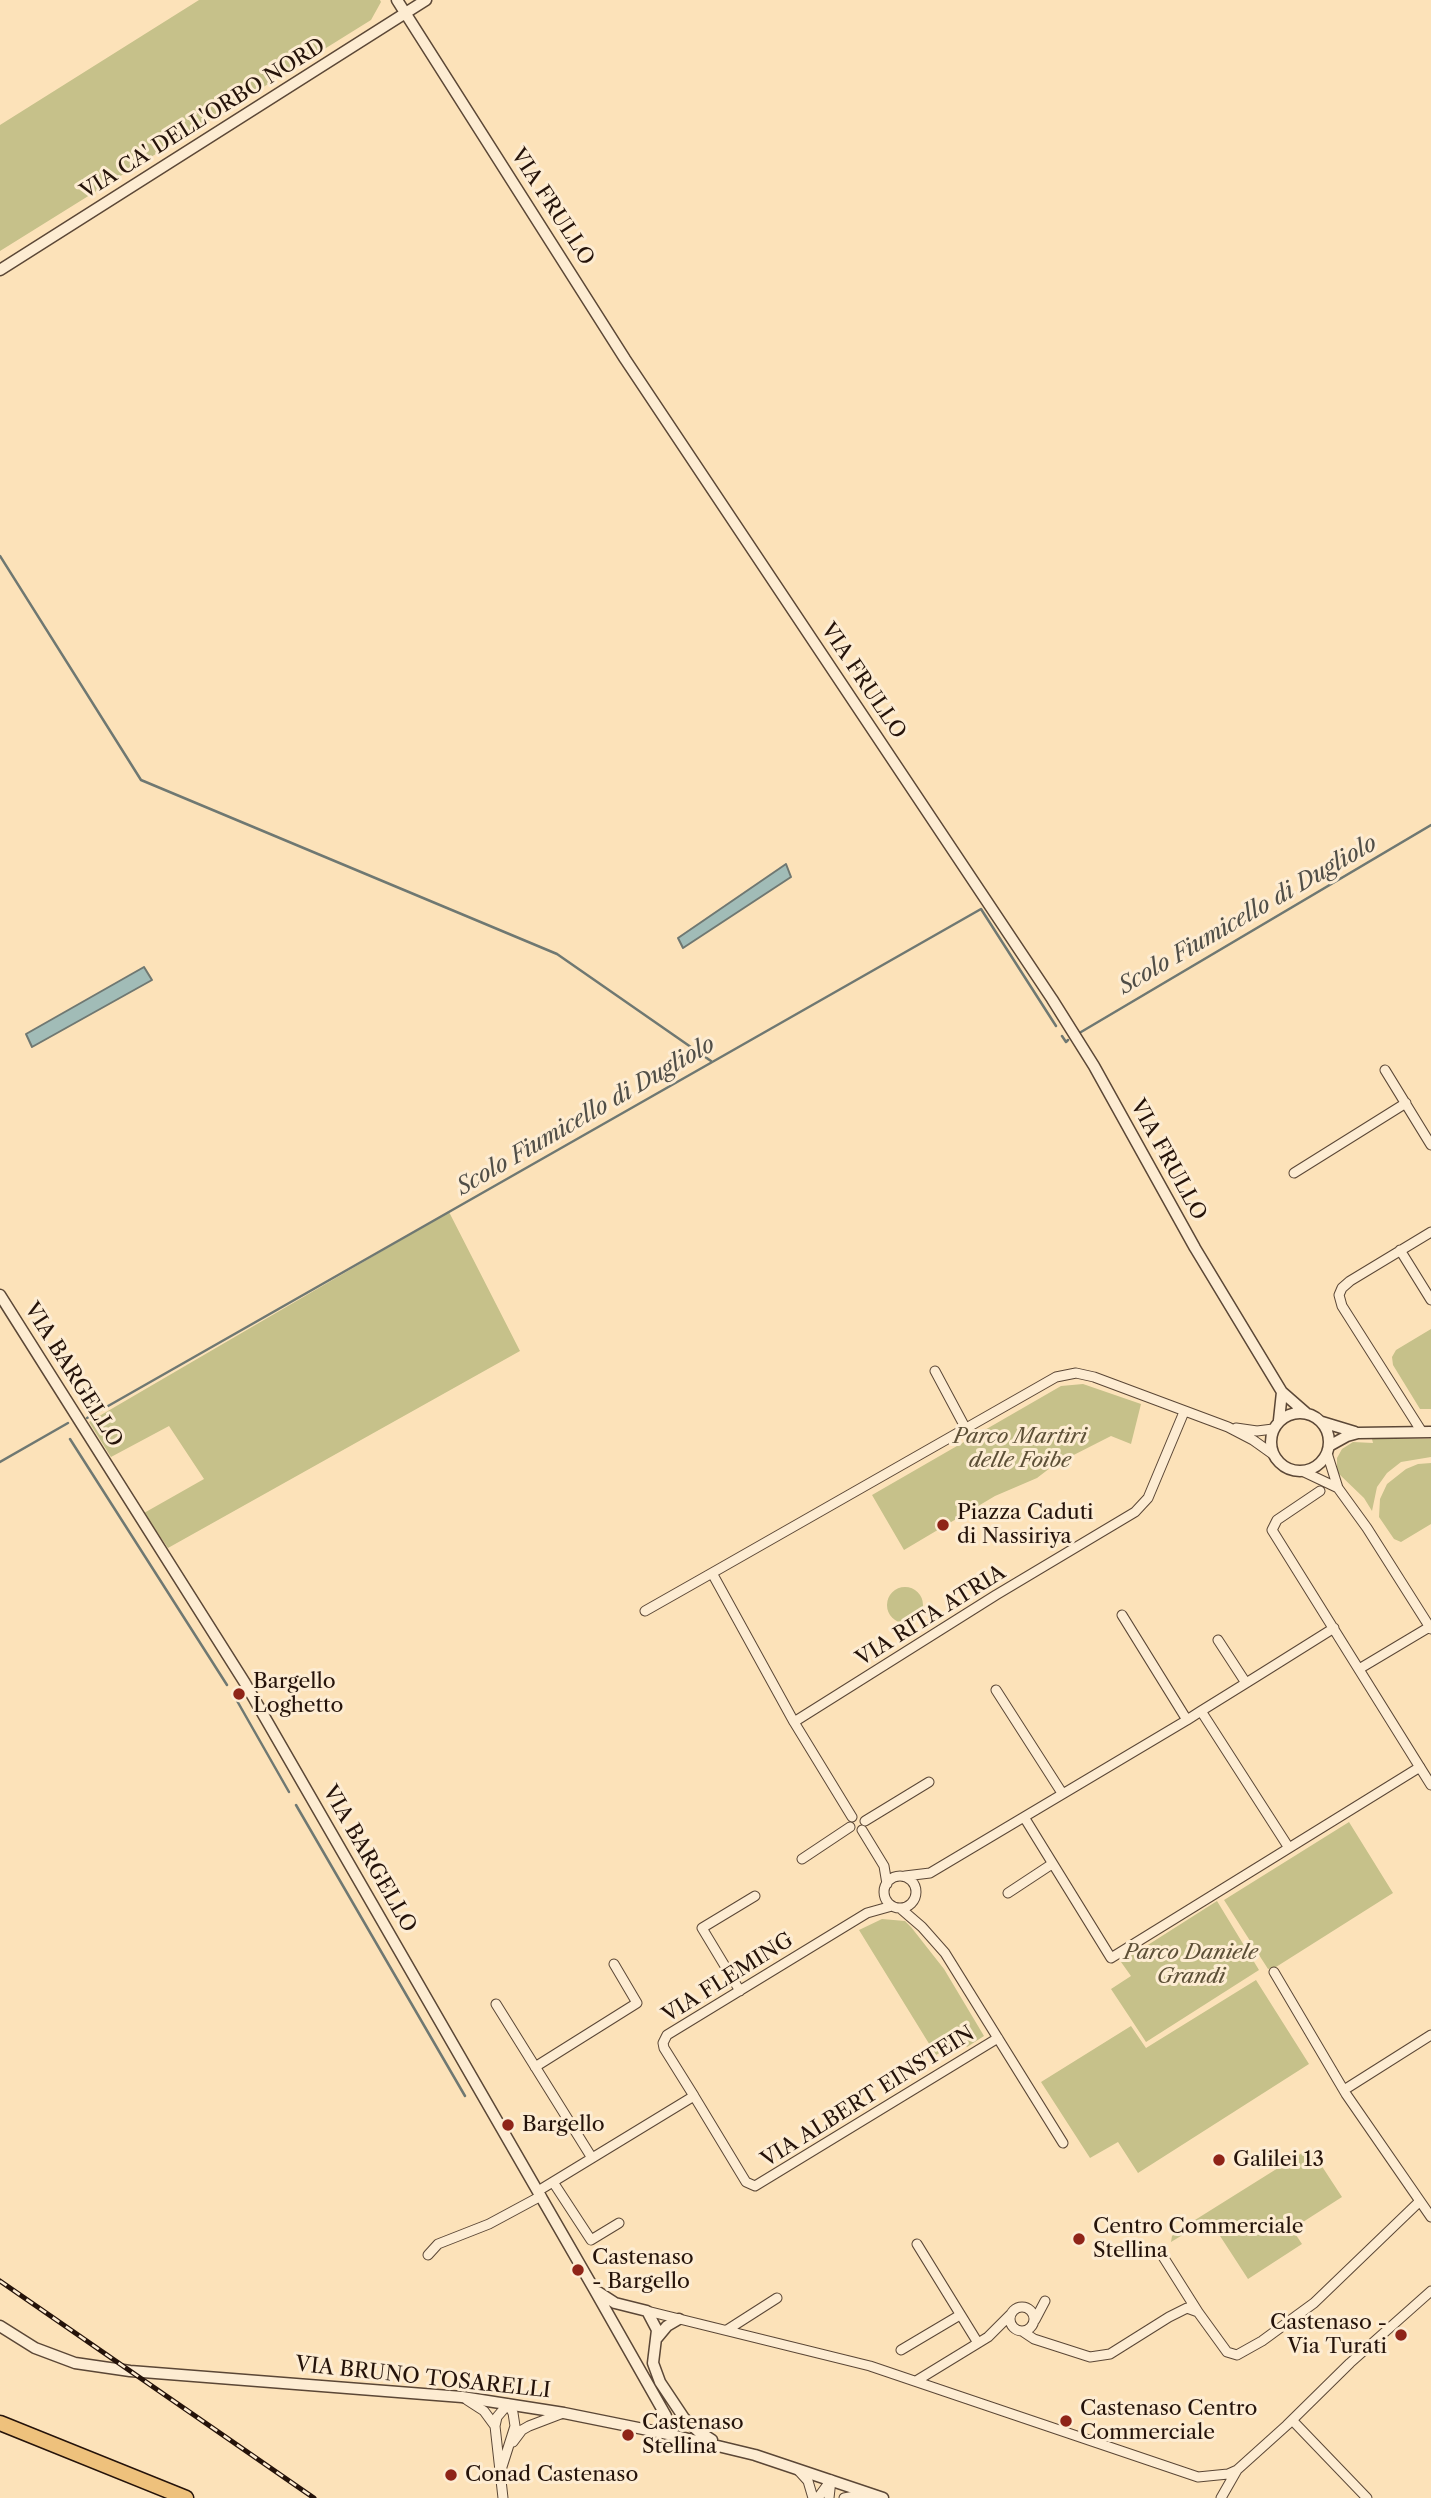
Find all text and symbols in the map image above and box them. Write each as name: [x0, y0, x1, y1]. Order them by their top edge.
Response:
street label: VIA CA' DELL'ORBO NORD: [76, 33, 330, 205]
street label: VIA FRULLO: [505, 144, 599, 270]
street label: VIA FRULLO: [815, 618, 911, 744]
water label: Scolo Fiumicello di Dugliolo: [1114, 830, 1382, 1000]
water label: Scolo Fiumicello di Dugliolo: [452, 1031, 720, 1201]
street label: VIA FRULLO: [1124, 1095, 1212, 1225]
street label: VIA BARGELLO: [18, 1298, 128, 1452]
park label: Parco Martiri delle Foibe: [953, 1424, 1087, 1474]
place label: Piazza Caduti di Nassiriya: [957, 1500, 1093, 1550]
marker: Piazza Caduti di Nassiriya: [935, 1517, 951, 1533]
street label: VIA RITA ATRIA: [852, 1560, 1010, 1672]
place label: Bargello Loghetto: [253, 1669, 343, 1719]
marker: Bargello Loghetto: [231, 1686, 247, 1702]
street label: VIA BARGELLO: [317, 1781, 421, 1937]
street label: VIA FLEMING: [658, 1928, 798, 2028]
park label: Parco Daniele Grandi: [1124, 1940, 1258, 1990]
street label: VIA ALBERT EINSTEIN: [757, 2021, 979, 2173]
place label: Bargello: [522, 2112, 605, 2138]
marker: Bargello: [500, 2117, 516, 2133]
place label: Galilei 13: [1233, 2147, 1324, 2173]
marker: Galilei 13: [1211, 2152, 1227, 2168]
place label: Centro Commerciale Stellina: [1093, 2214, 1304, 2264]
marker: Centro Commerciale Stellina: [1071, 2231, 1087, 2247]
place label: Castenaso - Bargello: [592, 2245, 694, 2295]
marker: Castenaso - Bargello: [570, 2262, 586, 2278]
place label: Castenaso - Via Turati: [1270, 2310, 1387, 2360]
marker: Castenaso - Via Turati: [1393, 2327, 1409, 2343]
street label: VIA BRUNO TOSARELLI: [294, 2352, 552, 2404]
place label: Castenaso Centro Commerciale: [1080, 2396, 1257, 2446]
place label: Castenaso Stellina: [642, 2410, 744, 2460]
marker: Castenaso Centro Commerciale: [1058, 2413, 1074, 2429]
marker: Castenaso Stellina: [620, 2427, 636, 2443]
place label: Conad Castenaso: [465, 2462, 638, 2488]
marker: Conad Castenaso: [443, 2467, 459, 2483]

